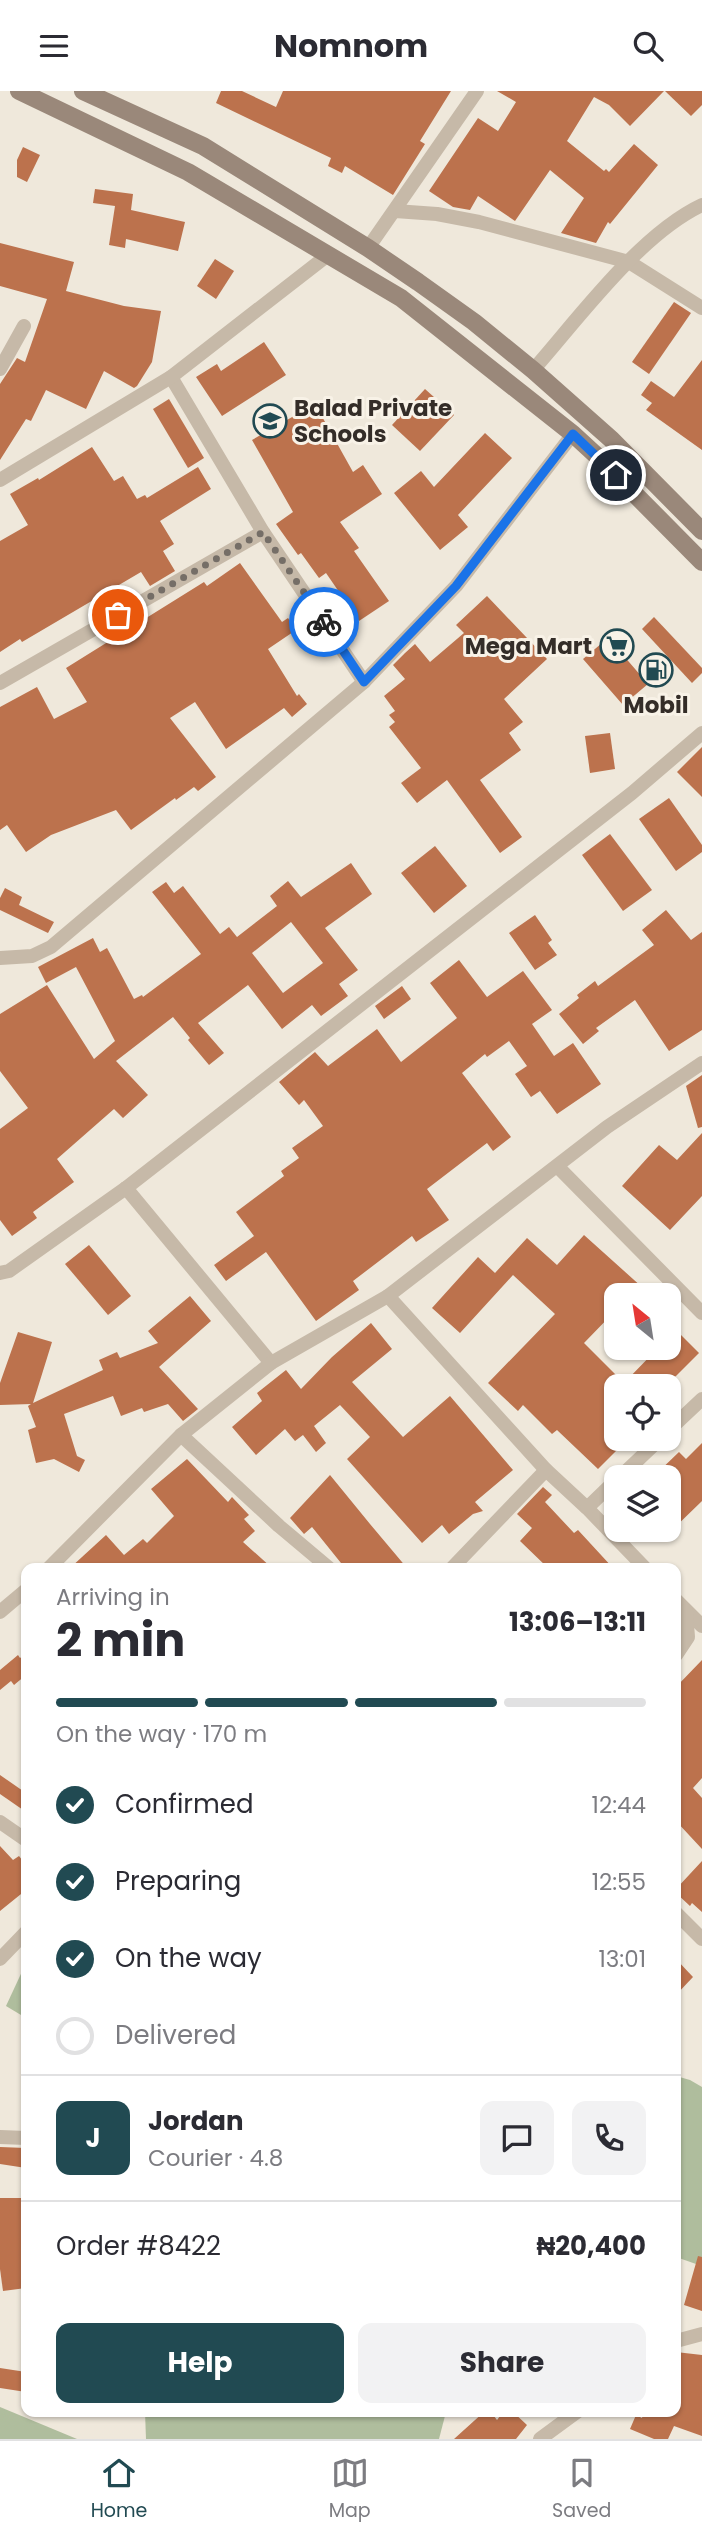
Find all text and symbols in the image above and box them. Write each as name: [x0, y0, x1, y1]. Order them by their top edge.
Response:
text: Nomnom: [274, 23, 428, 68]
icon: menu: [35, 27, 73, 65]
icon: search: [629, 27, 667, 65]
place label: Balad Private Schools: [294, 392, 452, 450]
school or university icon: Balad Private Schools: [251, 402, 289, 440]
pin: [586, 445, 646, 505]
icon: home: [597, 456, 635, 494]
pin: [88, 585, 148, 645]
courier: [289, 587, 359, 657]
icon: bag: [99, 596, 137, 634]
icon: bike: [305, 603, 343, 641]
supermarket icon: Mega Mart: [598, 627, 636, 665]
place label: Mega Mart: [465, 630, 592, 662]
fuel station icon: Mobil: [637, 651, 675, 689]
place label: Mobil: [624, 689, 688, 721]
north arrow: [604, 1283, 681, 1360]
map controls: [604, 1283, 681, 1542]
button: locate: [604, 1374, 681, 1451]
button: layers: [604, 1465, 681, 1542]
text: Arriving in: [56, 1581, 170, 1613]
text: 13:06–13:11: [509, 1604, 646, 1640]
text: 2 min: [56, 1608, 185, 1672]
text: On the way · 170 m: [56, 1718, 267, 1750]
icon: check: [56, 1786, 94, 1824]
text: Confirmed: [115, 1786, 253, 1822]
text: 12:44: [592, 1789, 646, 1821]
icon: check: [56, 1863, 94, 1901]
text: Preparing: [115, 1863, 241, 1899]
text: 12:55: [592, 1866, 646, 1898]
icon: check: [56, 1940, 94, 1978]
text: On the way: [115, 1940, 262, 1976]
text: 13:01: [598, 1943, 646, 1975]
text: Delivered: [115, 2017, 236, 2053]
button: chat: [480, 2101, 554, 2175]
button: phone: [572, 2101, 646, 2175]
text: Jordan: [148, 2103, 244, 2139]
text: J: [85, 2120, 101, 2156]
text: Courier · 4.8: [148, 2142, 283, 2174]
text: Order #8422: [56, 2228, 221, 2264]
text: ₦20,400: [536, 2228, 646, 2264]
button: Help: [56, 2323, 344, 2403]
button: Share: [358, 2323, 646, 2403]
tab: Home: [91, 2454, 147, 2525]
tab: Map: [329, 2454, 371, 2525]
tab: Saved: [552, 2454, 611, 2525]

